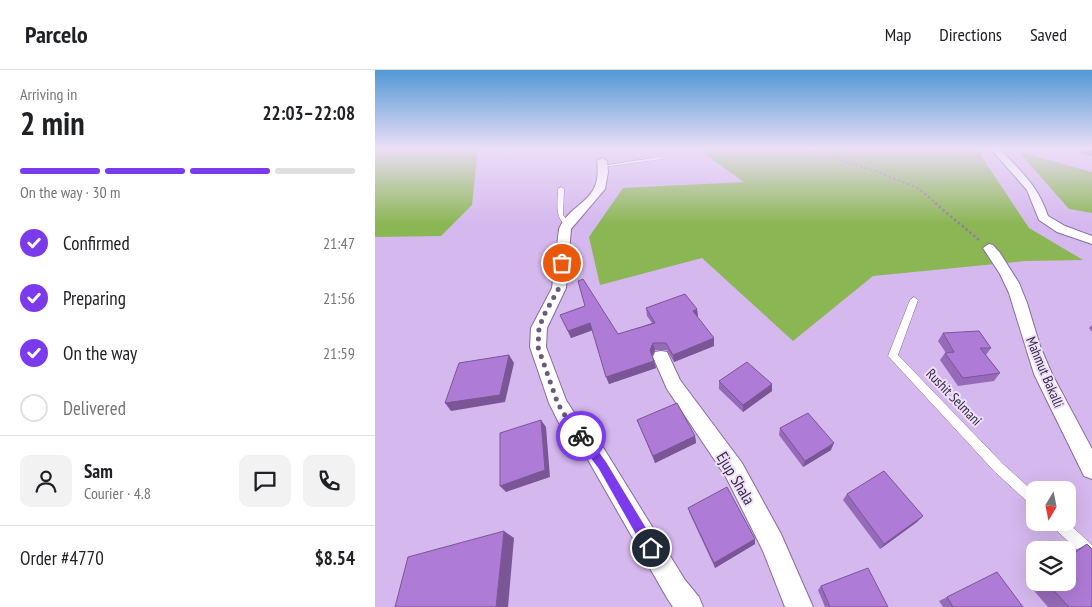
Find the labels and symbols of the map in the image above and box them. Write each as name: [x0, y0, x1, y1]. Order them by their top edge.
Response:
pin: [541, 242, 583, 284]
street label: Mahmut Bakalli: [1022, 334, 1068, 410]
street label: Rushit Selmani: [922, 365, 986, 429]
courier: [556, 411, 606, 461]
street label: Ejup Shala: [712, 448, 760, 508]
north arrow: [1026, 481, 1076, 531]
pin: [630, 527, 672, 569]

